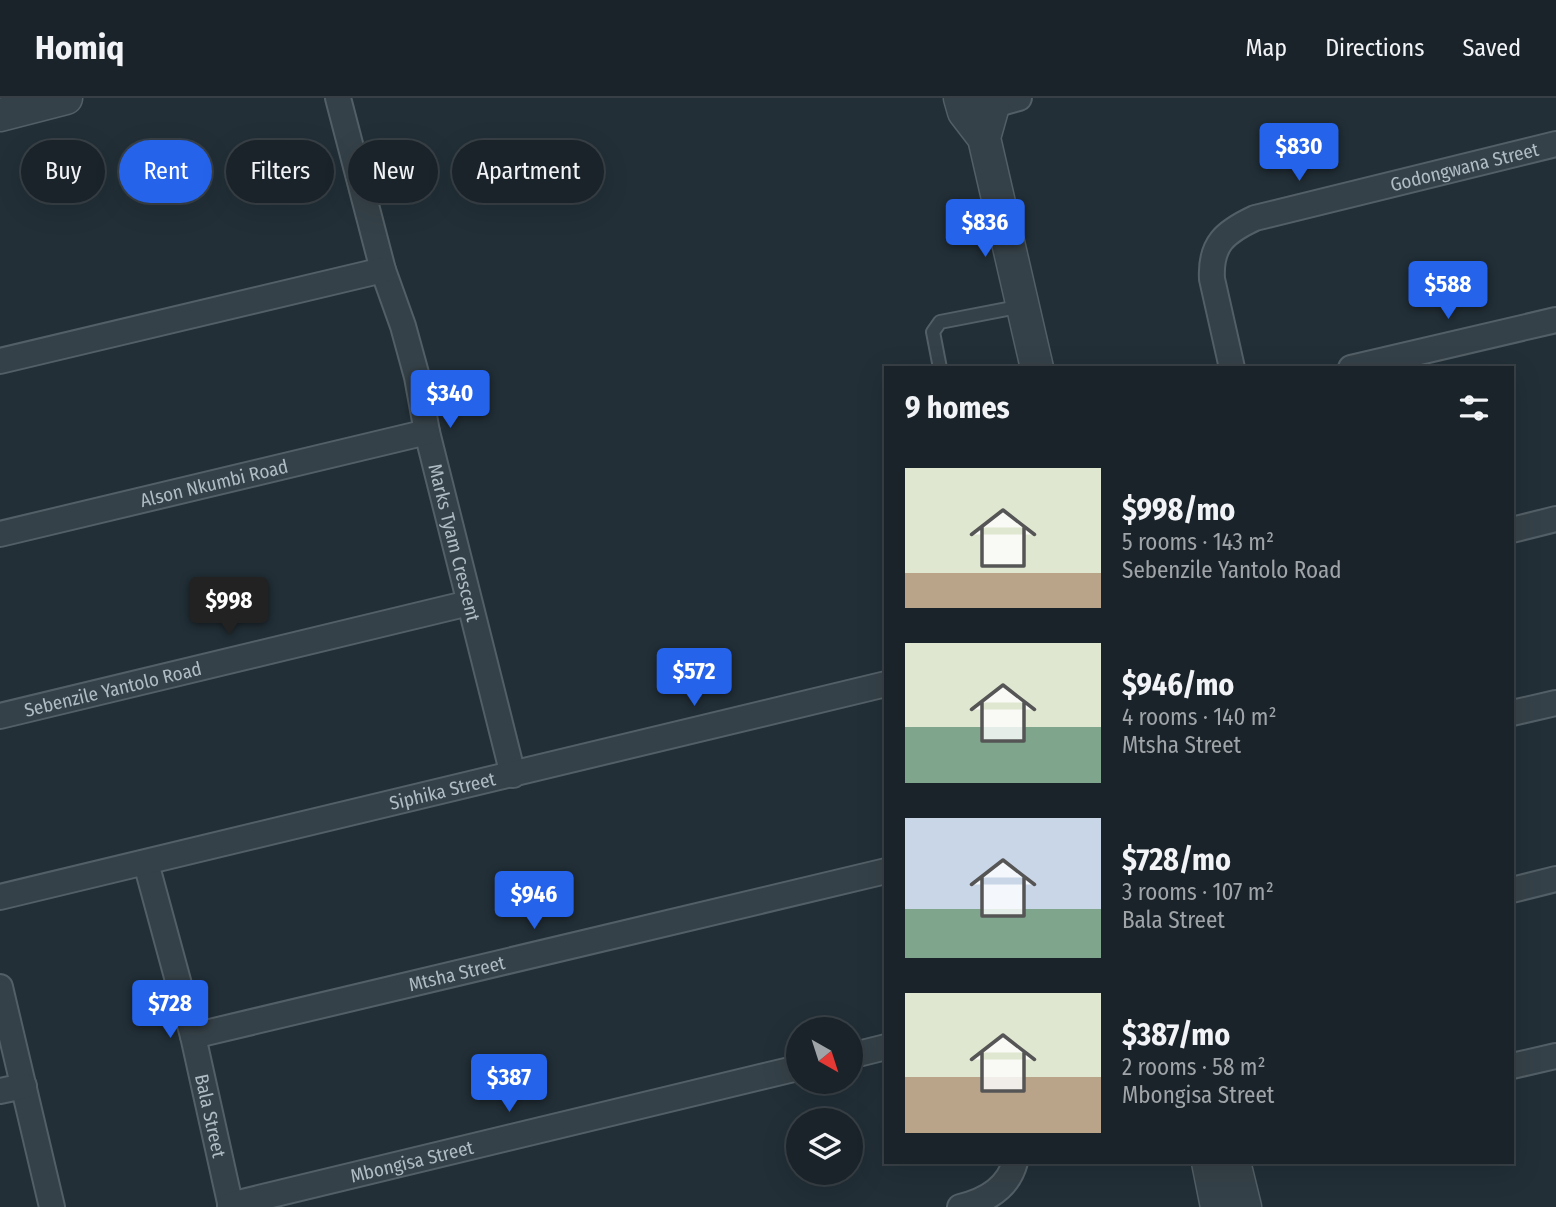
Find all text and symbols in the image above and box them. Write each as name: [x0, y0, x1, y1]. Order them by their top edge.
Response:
text: Homiq: [35, 28, 124, 68]
text: Map: [1246, 34, 1287, 62]
text: Directions: [1325, 34, 1424, 62]
text: Saved: [1462, 34, 1521, 62]
pin: $830: [1258, 123, 1340, 183]
text: $830: [1275, 132, 1323, 160]
street label: Godongwana Street: [1388, 137, 1542, 196]
chip: Buy: [21, 140, 105, 203]
chip: Rent: [119, 140, 212, 203]
chip: Filters: [226, 140, 334, 203]
chip: New: [348, 140, 438, 203]
chip: Apartment: [452, 140, 604, 203]
pin: $836: [944, 200, 1026, 259]
text: $836: [962, 208, 1008, 236]
pin: $588: [1407, 262, 1489, 321]
text: $588: [1424, 270, 1472, 298]
pin: $340: [409, 370, 491, 430]
text: $340: [427, 379, 473, 407]
icon: filters: [1455, 389, 1493, 427]
text: 9 homes: [905, 390, 1010, 426]
street label: Alson Nkumbi Road: [138, 454, 290, 512]
street label: Marks Tyam Crescent: [424, 461, 486, 625]
text: $998/mo: [1122, 492, 1235, 528]
icon: home: [961, 496, 1045, 580]
text: 5 rooms · 143 m²: [1122, 528, 1274, 556]
text: Sebenzile Yantolo Road: [1122, 556, 1342, 584]
pin: $998: [188, 578, 270, 637]
text: $998: [205, 586, 253, 614]
pin: $572: [653, 648, 735, 708]
street label: Sebenzile Yantolo Road: [22, 656, 204, 721]
text: $572: [673, 657, 715, 685]
text: $946/mo: [1122, 667, 1234, 703]
icon: home: [961, 671, 1045, 755]
text: 4 rooms · 140 m²: [1122, 703, 1277, 731]
text: Mtsha Street: [1122, 731, 1241, 759]
street label: Siphika Street: [387, 767, 498, 814]
text: $728/mo: [1122, 842, 1231, 878]
icon: home: [961, 846, 1045, 930]
pin: $946: [493, 872, 575, 931]
text: 3 rooms · 107 m²: [1122, 878, 1274, 906]
text: $946: [511, 880, 557, 908]
text: Bala Street: [1122, 906, 1225, 934]
street label: Mtsha Street: [406, 950, 508, 996]
pin: $728: [129, 981, 211, 1040]
text: $728: [148, 989, 192, 1017]
north arrow: [786, 1017, 863, 1094]
map controls: [786, 1017, 863, 1185]
text: $387/mo: [1122, 1017, 1230, 1053]
icon: home: [961, 1021, 1045, 1105]
text: 2 rooms · 58 m²: [1122, 1053, 1266, 1081]
pin: $387: [468, 1054, 550, 1114]
text: $387: [487, 1063, 531, 1091]
street label: Bala Street: [190, 1072, 231, 1161]
text: Mbongisa Street: [1122, 1081, 1274, 1109]
button: layers: [786, 1108, 863, 1185]
street label: Mbongisa Street: [348, 1135, 476, 1187]

